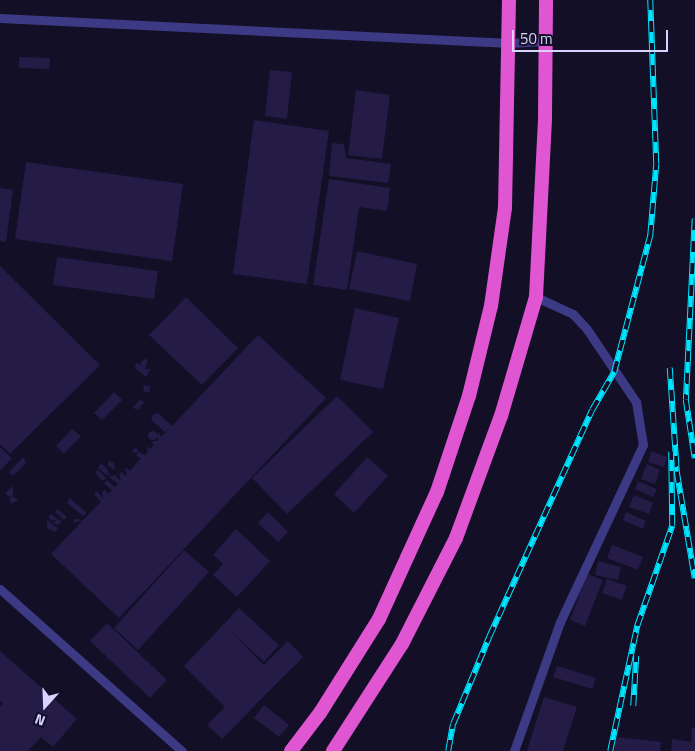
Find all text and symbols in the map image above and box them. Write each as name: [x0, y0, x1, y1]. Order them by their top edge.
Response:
scale bar: [515, 20, 671, 52]
text: 50 m: [520, 27, 553, 50]
north arrow: [20, 681, 70, 731]
text: N: [32, 709, 48, 732]

